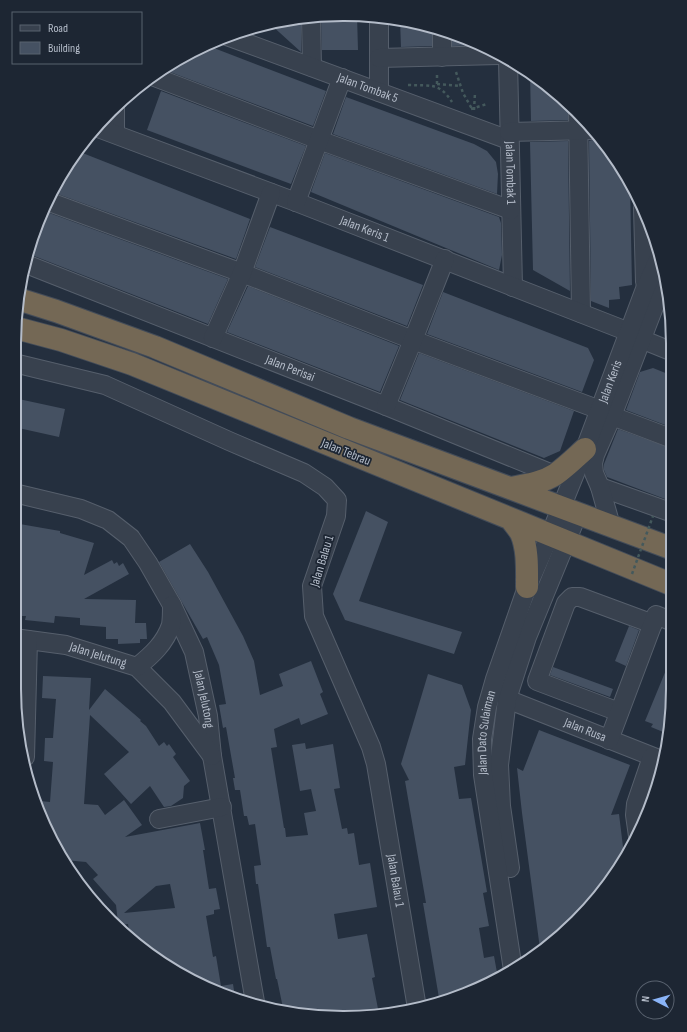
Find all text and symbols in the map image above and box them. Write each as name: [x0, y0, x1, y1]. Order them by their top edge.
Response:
legend: [12, 12, 142, 64]
text: Road: [48, 21, 68, 36]
text: Building: [48, 41, 80, 56]
street label: Jalan Tombak 5: [334, 69, 400, 106]
street label: Jalan Tombak 1: [502, 140, 519, 205]
street label: Jalan Keris 1: [337, 212, 392, 246]
street label: Jalan Perisai: [262, 351, 317, 385]
street label: Jalan Keris: [595, 358, 626, 406]
street label: Jalan Tebrau: [318, 435, 373, 469]
street label: Jalan Balau 1: [306, 533, 338, 590]
street label: Jalan Jelutung: [67, 638, 128, 671]
street label: Jalan Jelutong: [190, 668, 217, 729]
street label: Jalan Dato Sulaiman: [474, 689, 499, 776]
street label: Jalan Rusa: [561, 714, 608, 745]
street label: Jalan Balau 1: [383, 852, 408, 908]
north arrow: [635, 980, 675, 1020]
text: N: [639, 995, 652, 1003]

